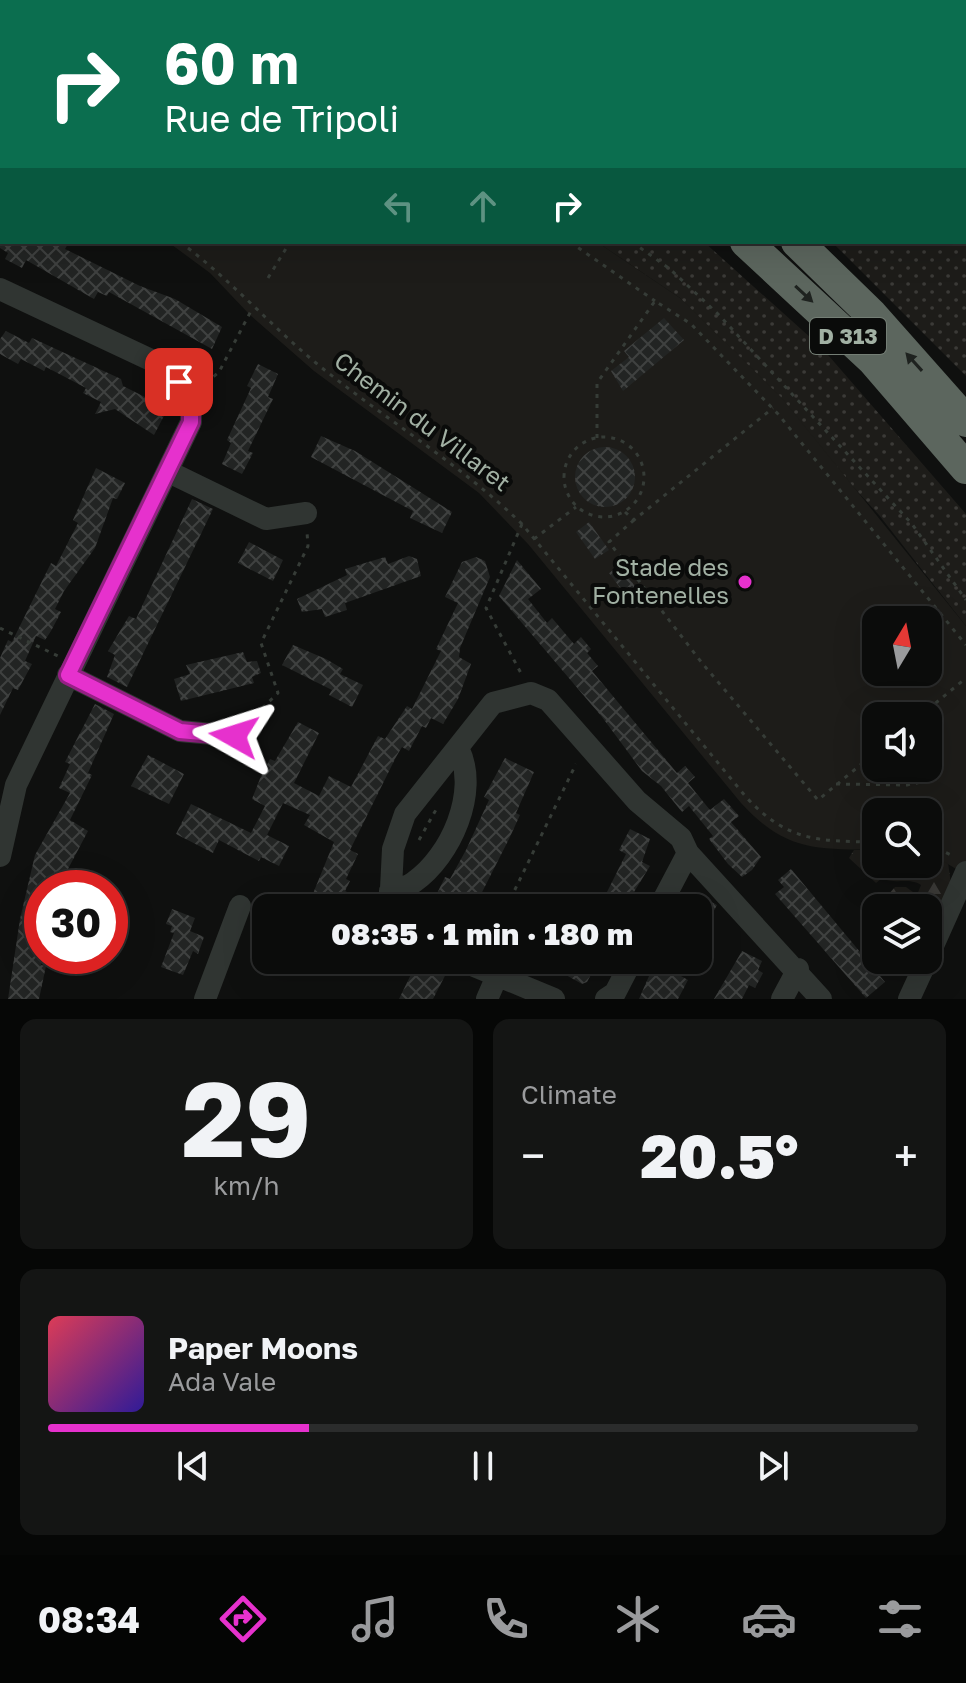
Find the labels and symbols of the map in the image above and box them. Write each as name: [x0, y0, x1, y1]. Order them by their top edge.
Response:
one-way arrow: [795, 284, 814, 302]
road number: D 313: [810, 318, 886, 354]
street label: Chemin du Villaret: [329, 345, 517, 496]
pin: [145, 348, 213, 416]
one-way arrow: [906, 353, 924, 372]
place label: Stade des Fontenelles: [592, 552, 729, 609]
marker: Stade des Fontenelles: [736, 573, 754, 591]
north arrow: [862, 606, 942, 686]
position arrow: [192, 694, 276, 778]
speed limit sign: 30: [24, 870, 128, 974]

